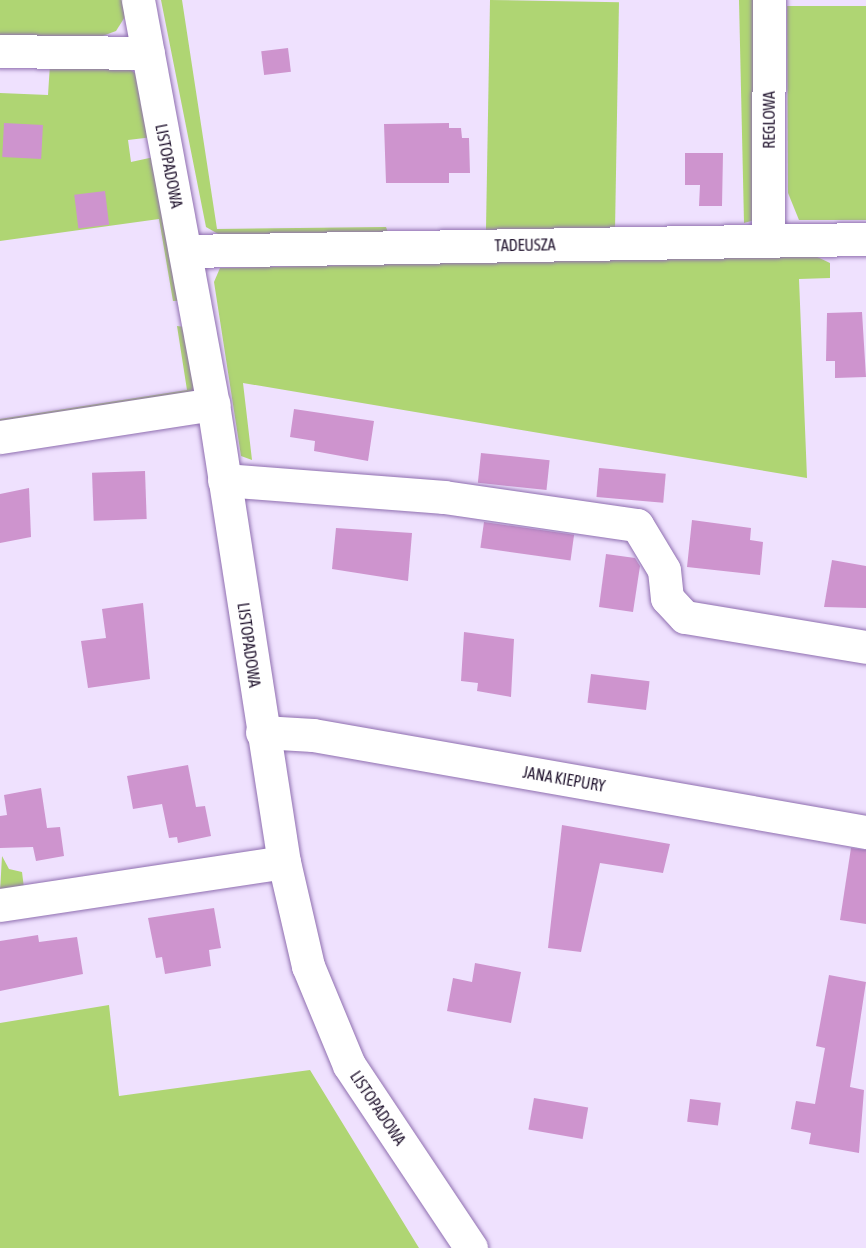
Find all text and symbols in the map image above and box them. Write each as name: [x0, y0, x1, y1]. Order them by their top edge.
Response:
street label: REGLOWA: [759, 91, 779, 149]
street label: LISTOPADOWA: [151, 122, 187, 210]
street label: TADEUSZA: [494, 235, 556, 255]
street label: LISTOPADOWA: [234, 601, 264, 689]
street label: JANA KIEPURY: [521, 762, 607, 796]
street label: LISTOPADOWA: [346, 1067, 410, 1149]

